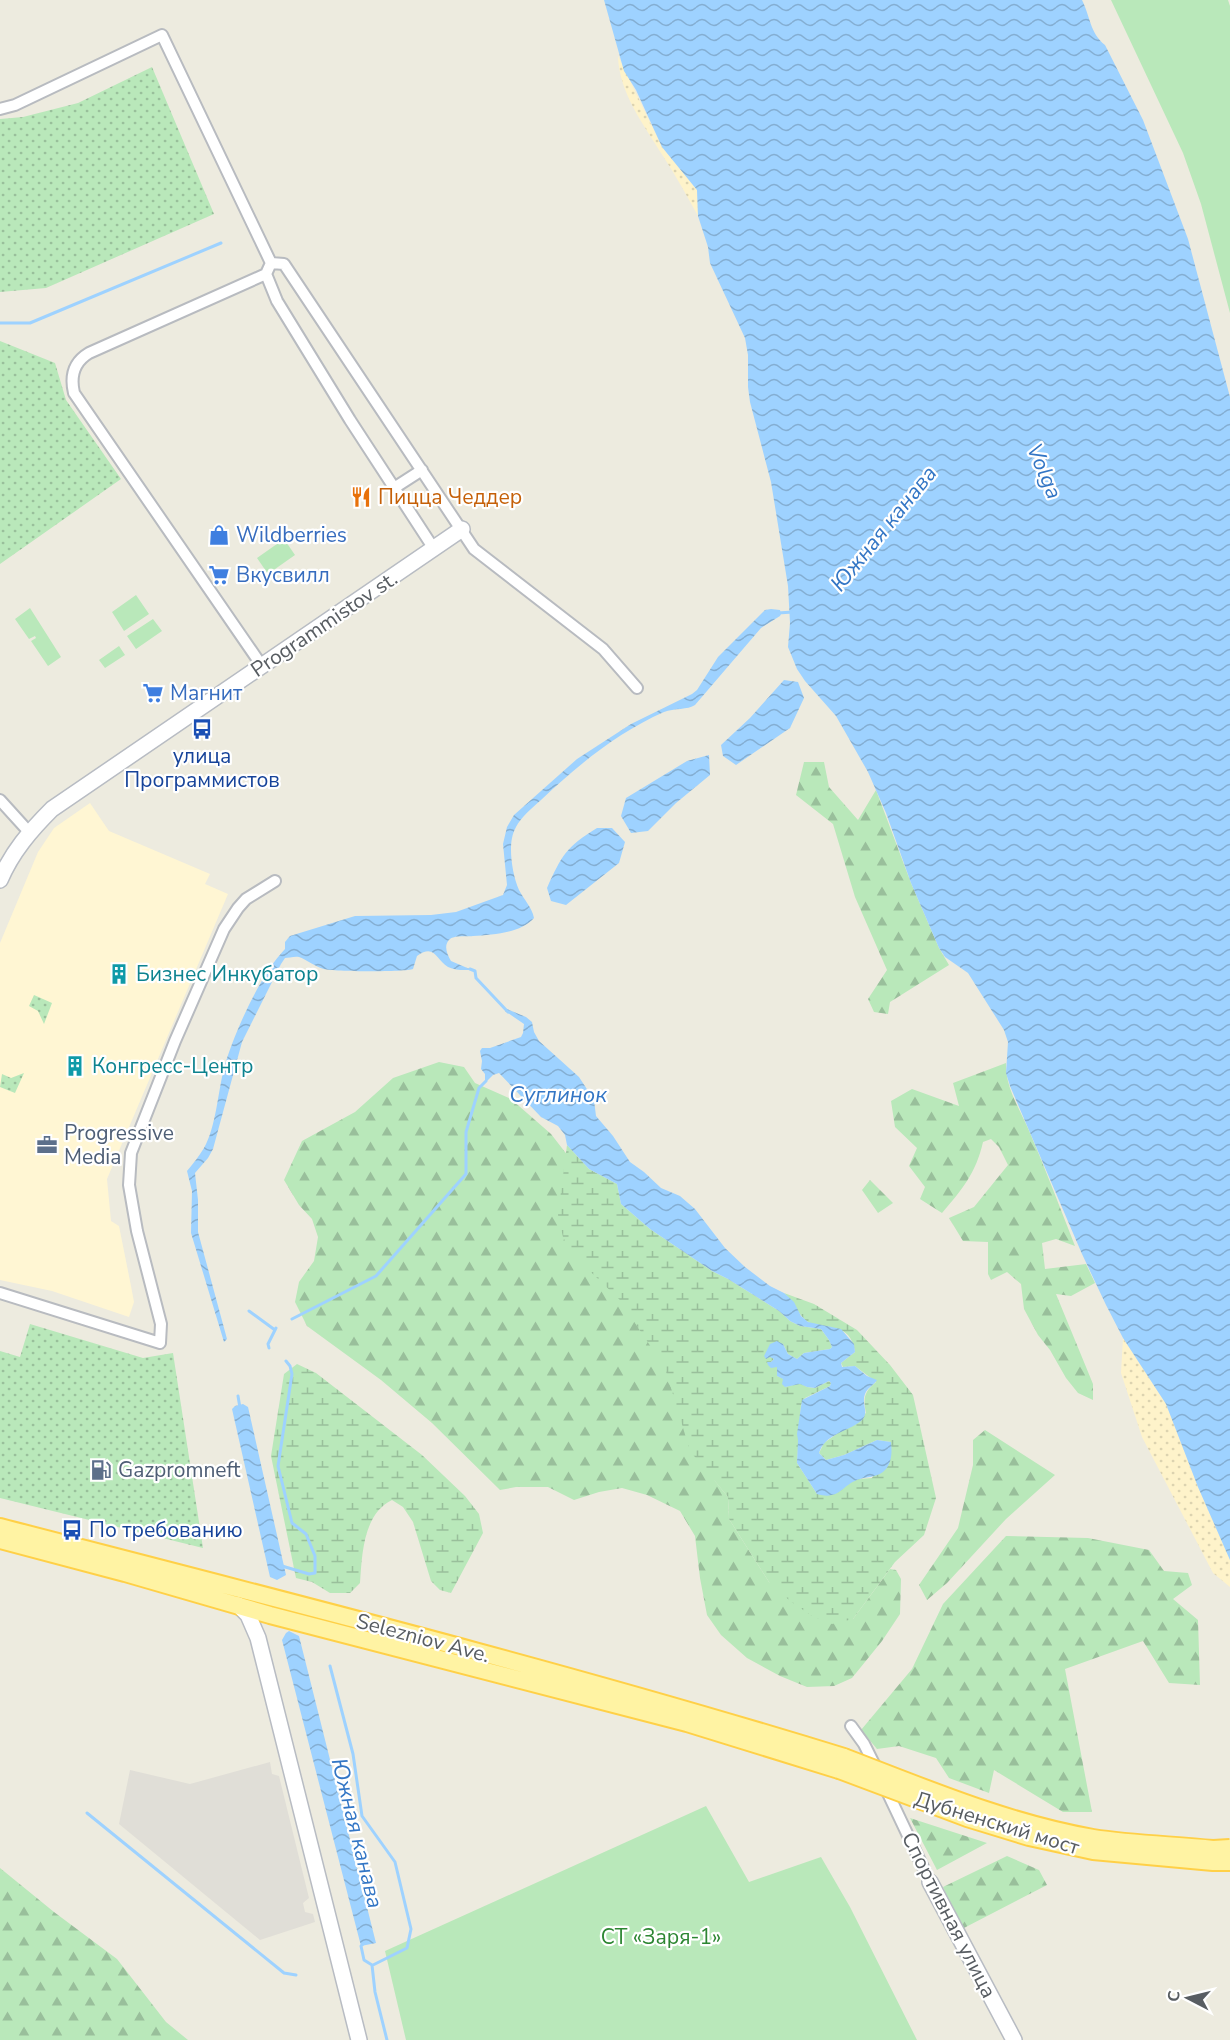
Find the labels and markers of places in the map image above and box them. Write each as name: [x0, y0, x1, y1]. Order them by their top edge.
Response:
place label: Пицца Чеддер: [378, 483, 522, 511]
restaurant icon: Пицца Чеддер: [349, 485, 373, 509]
place label: Wildberries: [236, 521, 347, 549]
shop icon: Wildberries: [207, 523, 231, 547]
place label: Вкусвилл: [236, 561, 330, 589]
supermarket icon: Вкусвилл: [207, 563, 231, 587]
place label: Магнит: [170, 679, 243, 707]
supermarket icon: Магнит: [141, 681, 165, 705]
bus stop icon: улица Программистов: [190, 717, 214, 741]
place label: улица Программистов: [124, 742, 280, 794]
place label: Бизнес Инкубатор: [136, 960, 318, 988]
building icon: Бизнес Инкубатор: [107, 962, 131, 986]
place label: Конгресс-Центр: [92, 1052, 253, 1080]
building icon: Конгресс-Центр: [63, 1054, 87, 1078]
place label: Progressive Media: [64, 1119, 174, 1171]
office icon: Progressive Media: [35, 1133, 59, 1157]
place label: Gazpromneft: [118, 1456, 241, 1484]
fuel station icon: Gazpromneft: [89, 1458, 113, 1482]
place label: По требованию: [89, 1516, 243, 1544]
bus stop icon: По требованию: [60, 1518, 84, 1542]

